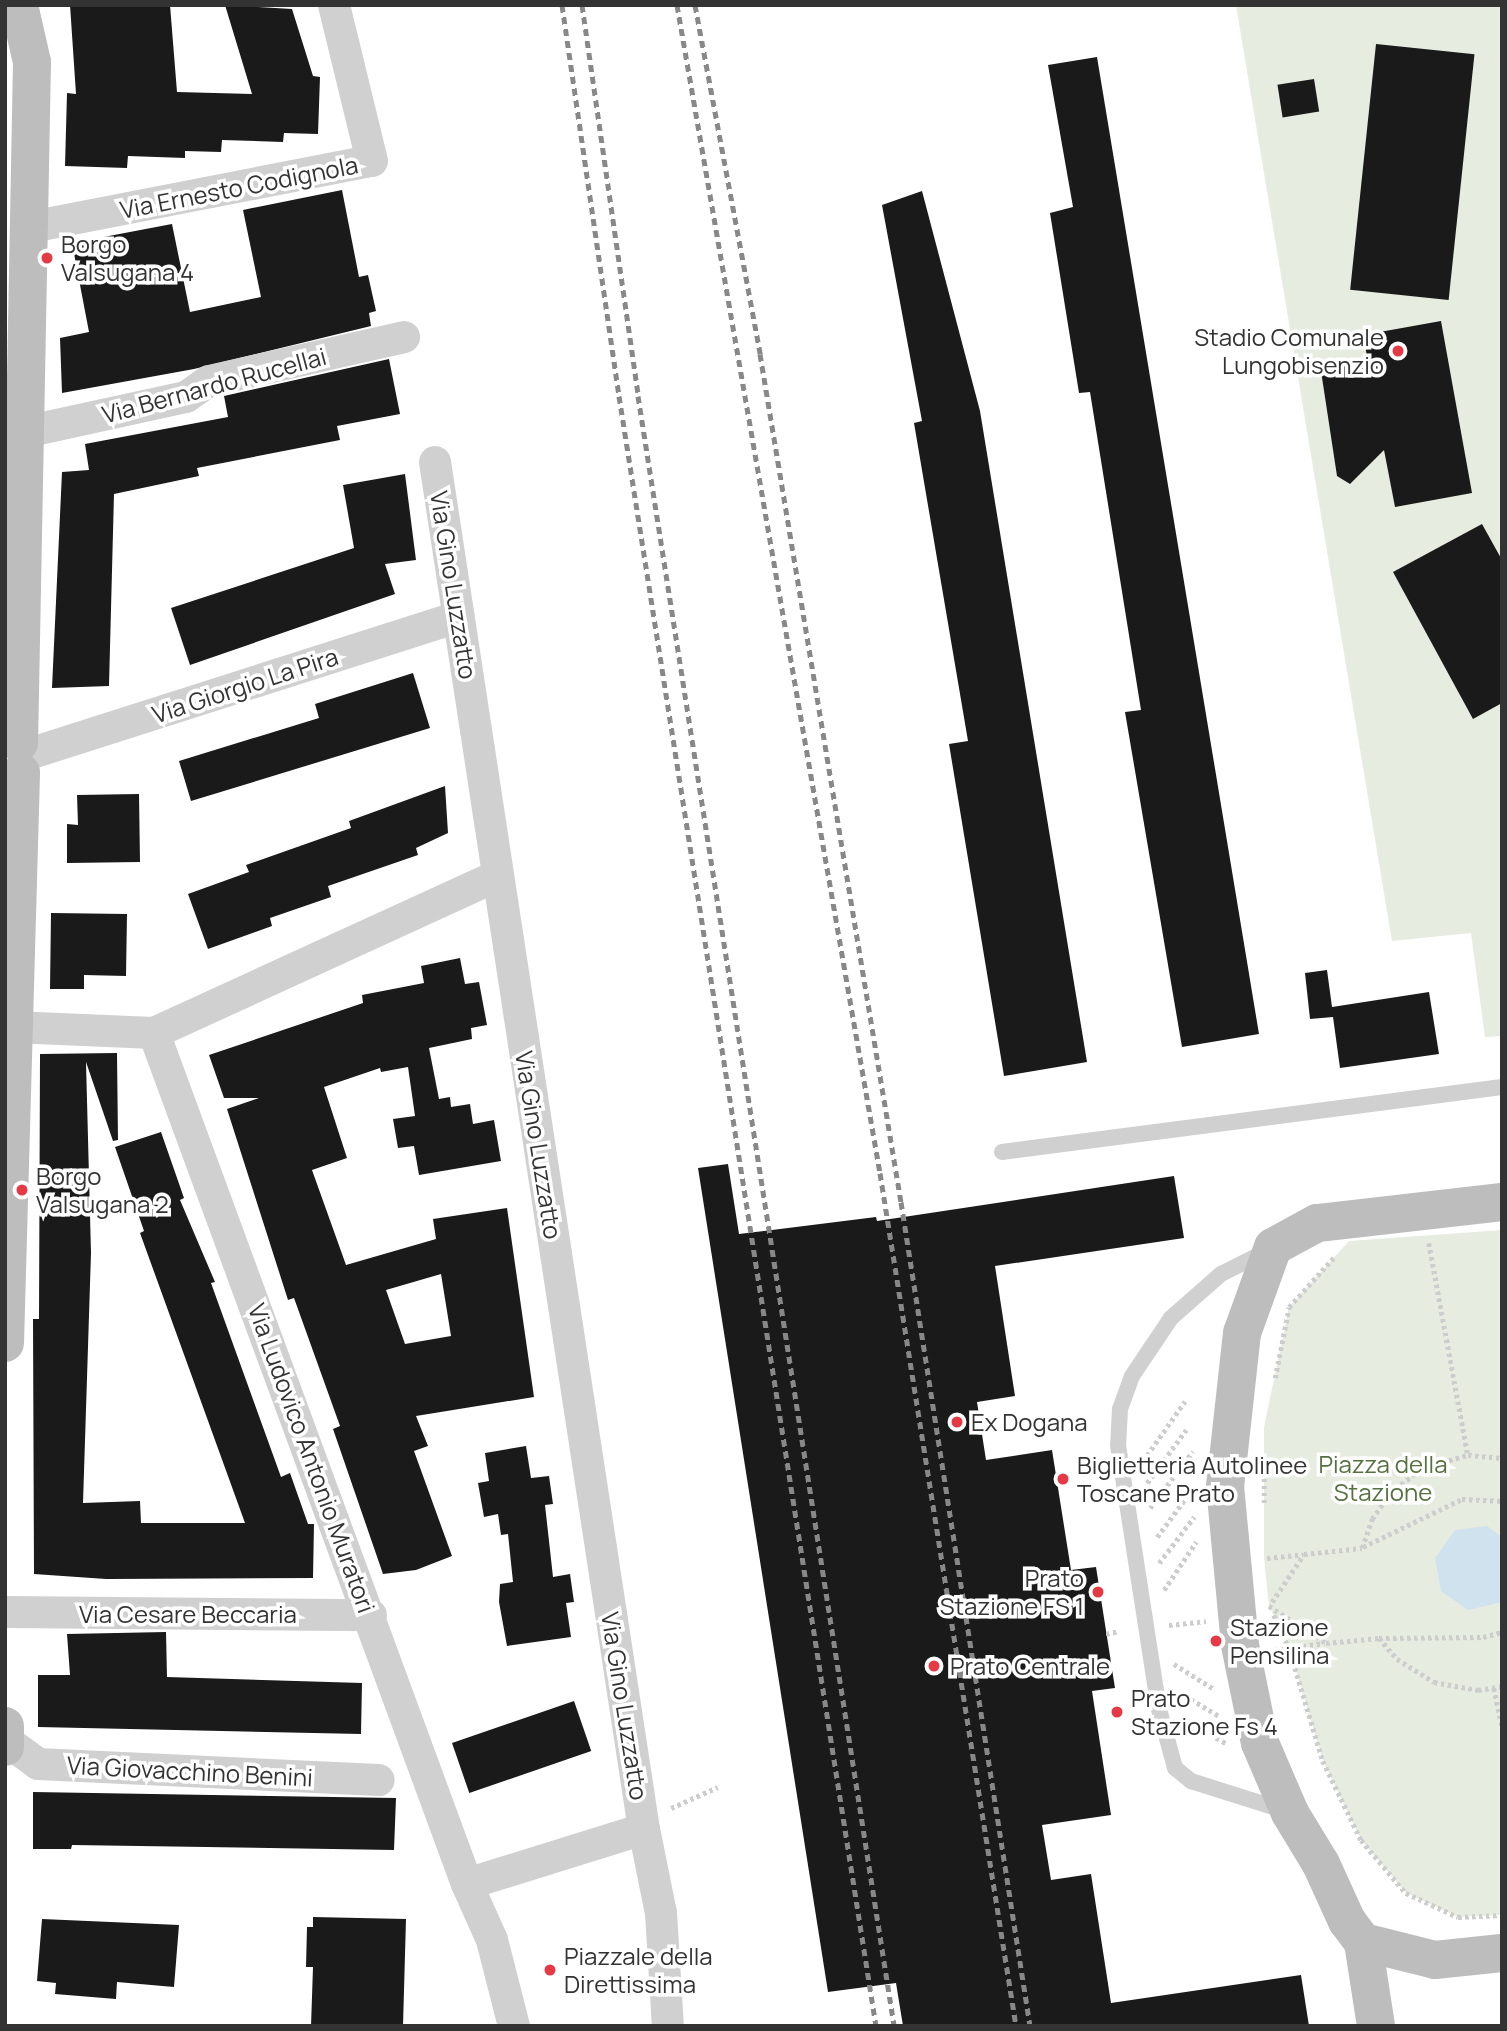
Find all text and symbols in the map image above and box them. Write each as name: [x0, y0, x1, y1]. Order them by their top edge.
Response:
street label: Via Ernesto Codignola: [118, 150, 360, 224]
place label: Borgo Valsugana 4: [61, 230, 194, 286]
marker: Borgo Valsugana 4: [39, 250, 55, 266]
place label: Stadio Comunale Lungobisenzio: [1194, 323, 1384, 379]
street label: Via Bernardo Rucellai: [99, 341, 329, 429]
marker: Stadio Comunale Lungobisenzio: [1390, 343, 1406, 359]
street label: Via Gino Luzzatto: [425, 489, 483, 681]
street label: Via Giorgio La Pira: [149, 641, 341, 729]
street label: Via Gino Luzzatto: [510, 1049, 568, 1241]
place label: Borgo Valsugana 2: [36, 1162, 169, 1218]
marker: Borgo Valsugana 2: [14, 1182, 30, 1198]
street label: Via Ludovico Antonio Muratori: [243, 1299, 381, 1617]
place label: Ex Dogana: [971, 1408, 1088, 1436]
marker: Ex Dogana: [949, 1414, 965, 1430]
park label: Piazza della Stazione: [1318, 1450, 1448, 1506]
place label: Biglietteria Autolinee Toscane Prato: [1077, 1451, 1307, 1507]
marker: Biglietteria Autolinee Toscane Prato: [1055, 1471, 1071, 1487]
place label: Prato Stazione FS 1: [940, 1564, 1084, 1620]
marker: Prato Stazione FS 1: [1090, 1584, 1106, 1600]
street label: Via Cesare Beccaria: [79, 1600, 297, 1628]
street label: Via Gino Luzzatto: [596, 1610, 654, 1802]
place label: Stazione Pensilina: [1230, 1613, 1329, 1669]
marker: Stazione Pensilina: [1208, 1633, 1224, 1649]
place label: Prato Centrale: [950, 1652, 1110, 1680]
marker: Prato Centrale: [924, 1656, 944, 1676]
place label: Prato Stazione Fs 4: [1131, 1684, 1278, 1740]
marker: Prato Stazione Fs 4: [1109, 1704, 1125, 1720]
street label: Via Giovacchino Benini: [66, 1750, 314, 1792]
place label: Piazzale della Direttissima: [564, 1942, 713, 1998]
marker: Piazzale della Direttissima: [542, 1962, 558, 1978]

